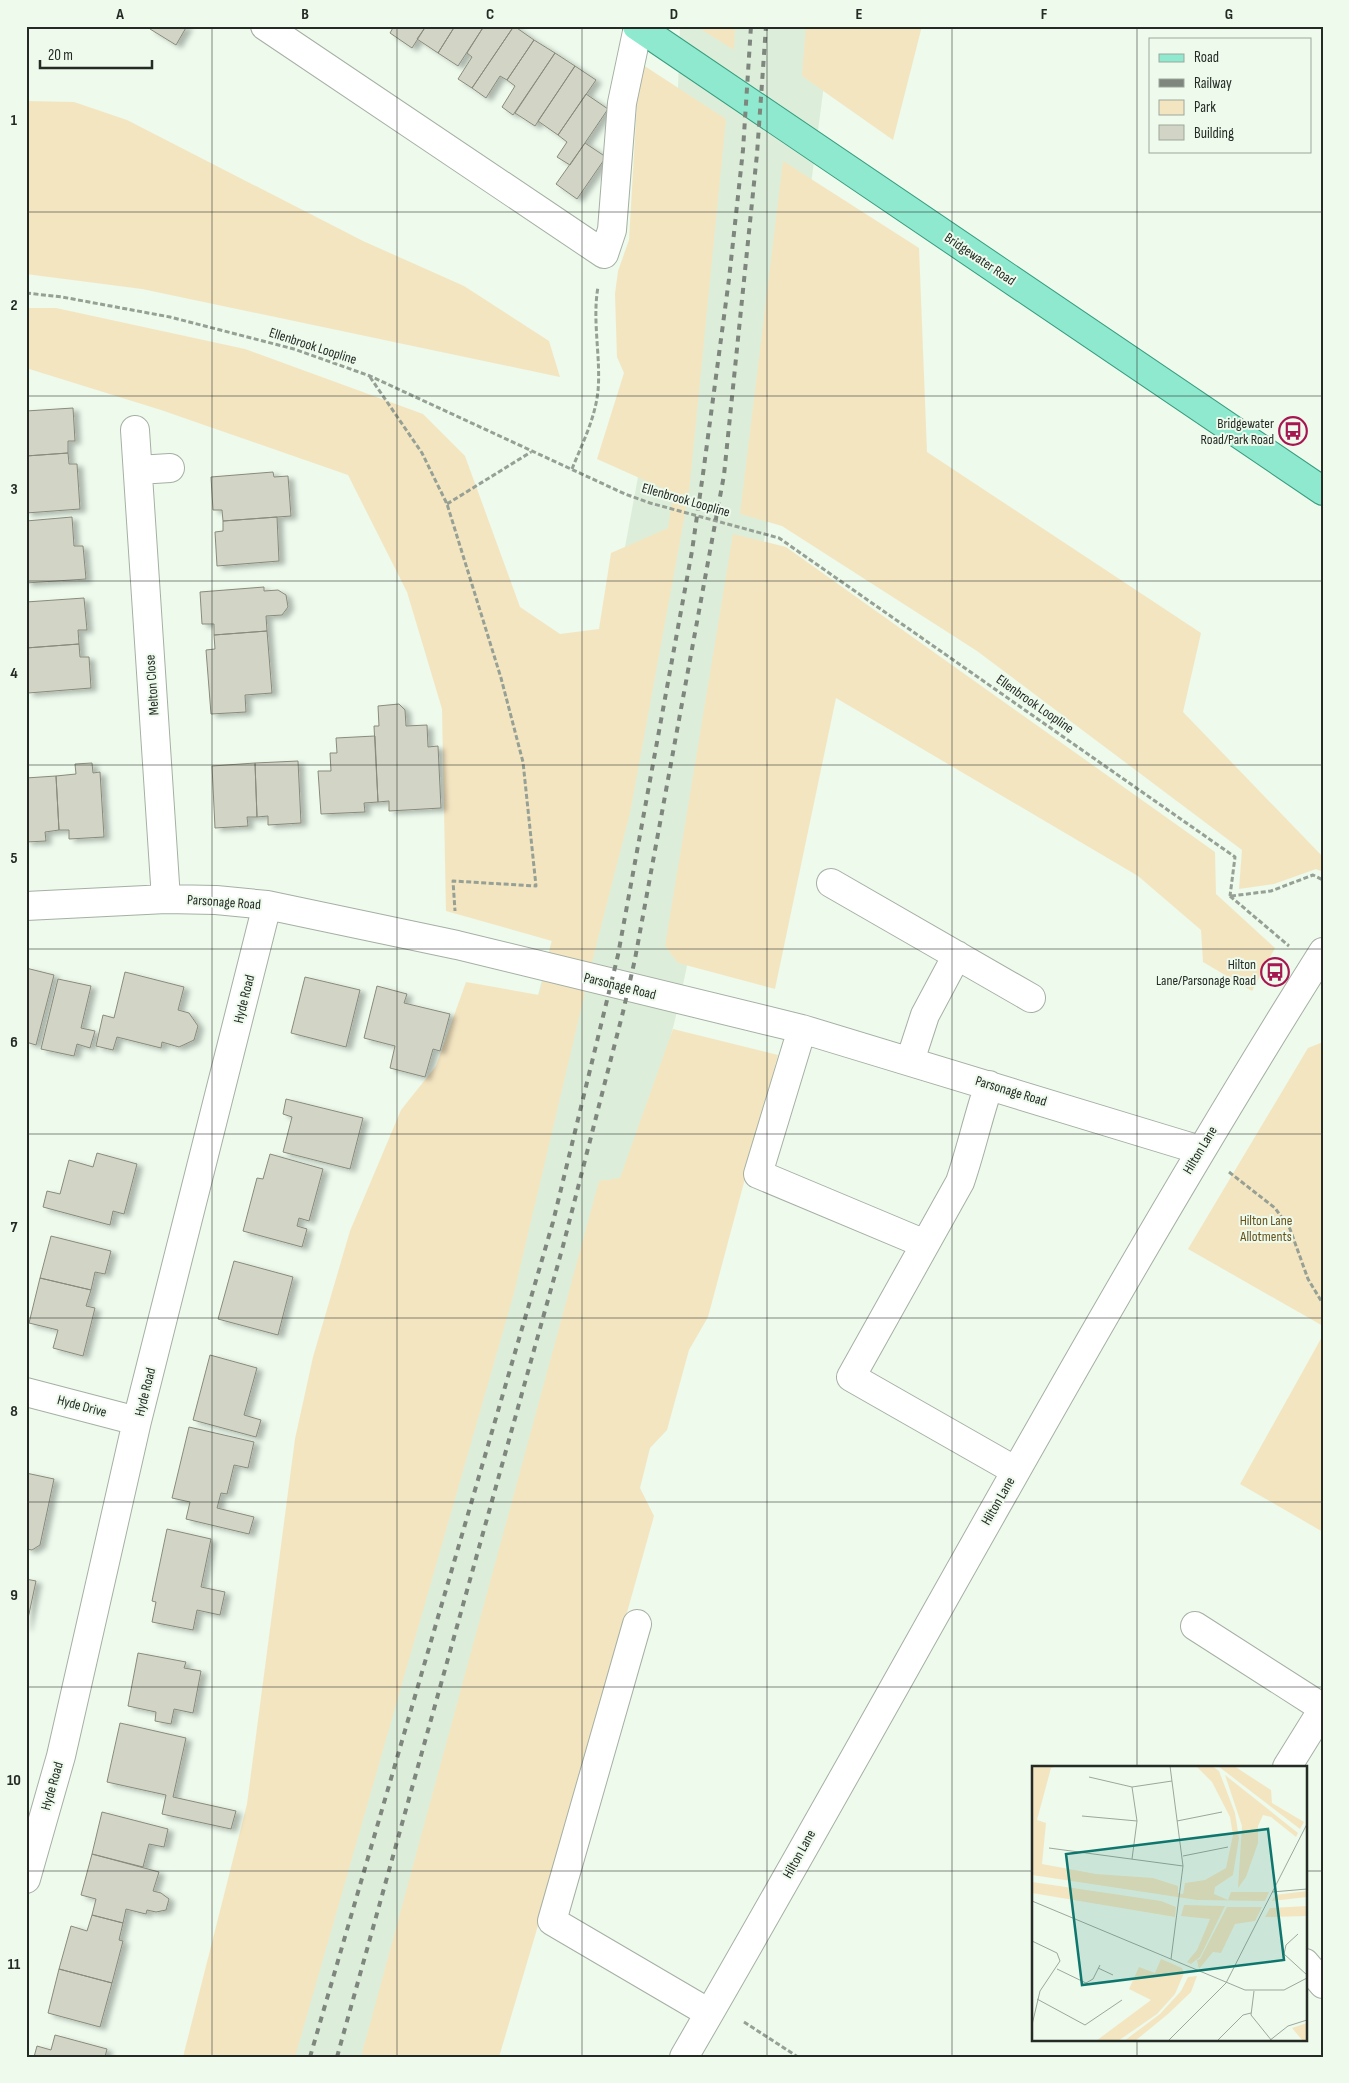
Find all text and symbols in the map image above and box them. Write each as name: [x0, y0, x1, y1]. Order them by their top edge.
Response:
text: A: [115, 5, 124, 24]
text: B: [301, 5, 309, 24]
text: C: [486, 5, 494, 24]
text: D: [670, 5, 678, 24]
text: E: [856, 5, 863, 24]
text: F: [1041, 5, 1048, 24]
text: G: [1225, 5, 1233, 24]
scale bar: [40, 38, 152, 70]
legend: [1149, 38, 1312, 152]
text: 20 m: [48, 46, 73, 65]
text: Road: [1194, 48, 1219, 67]
text: Railway: [1194, 74, 1232, 93]
text: Park: [1194, 98, 1216, 117]
text: 1: [11, 111, 18, 130]
text: Building: [1194, 124, 1234, 143]
street label: Bridgewater Road: [941, 229, 1019, 289]
text: 2: [10, 296, 18, 315]
street label: Ellenbrook Loopline: [267, 324, 359, 368]
place label: Bridgewater Road/Park Road: [1201, 415, 1274, 448]
bus stop icon: Bridgewater Road/Park Road: [1278, 416, 1308, 446]
street label: Ellenbrook Loopline: [640, 479, 732, 521]
text: 3: [10, 480, 18, 499]
street label: Melton Close: [141, 654, 163, 716]
text: 4: [10, 664, 18, 683]
street label: Ellenbrook Loopline: [993, 671, 1077, 737]
text: 5: [10, 849, 18, 868]
street label: Parsonage Road: [187, 891, 262, 913]
place label: Hilton Lane/Parsonage Road: [1156, 956, 1256, 989]
bus stop icon: Hilton Lane/Parsonage Road: [1260, 957, 1290, 987]
street label: Parsonage Road: [582, 969, 658, 1003]
street label: Hyde Road: [230, 973, 258, 1025]
text: 6: [10, 1033, 18, 1052]
street label: Parsonage Road: [973, 1072, 1049, 1110]
street label: Hilton Lane: [1179, 1123, 1221, 1177]
park label: Hilton Lane Allotments: [1239, 1212, 1292, 1245]
text: 7: [11, 1218, 18, 1237]
street label: Hyde Road: [131, 1366, 159, 1418]
street label: Hyde Drive: [55, 1391, 109, 1421]
text: 8: [10, 1402, 18, 1421]
street label: Hilton Lane: [977, 1474, 1019, 1528]
text: 9: [10, 1586, 18, 1605]
street label: Hyde Road: [37, 1760, 67, 1812]
inset map: [1032, 1766, 1306, 2040]
text: 10: [7, 1771, 21, 1790]
street label: Hilton Lane: [779, 1827, 819, 1881]
text: 11: [8, 1955, 21, 1974]

